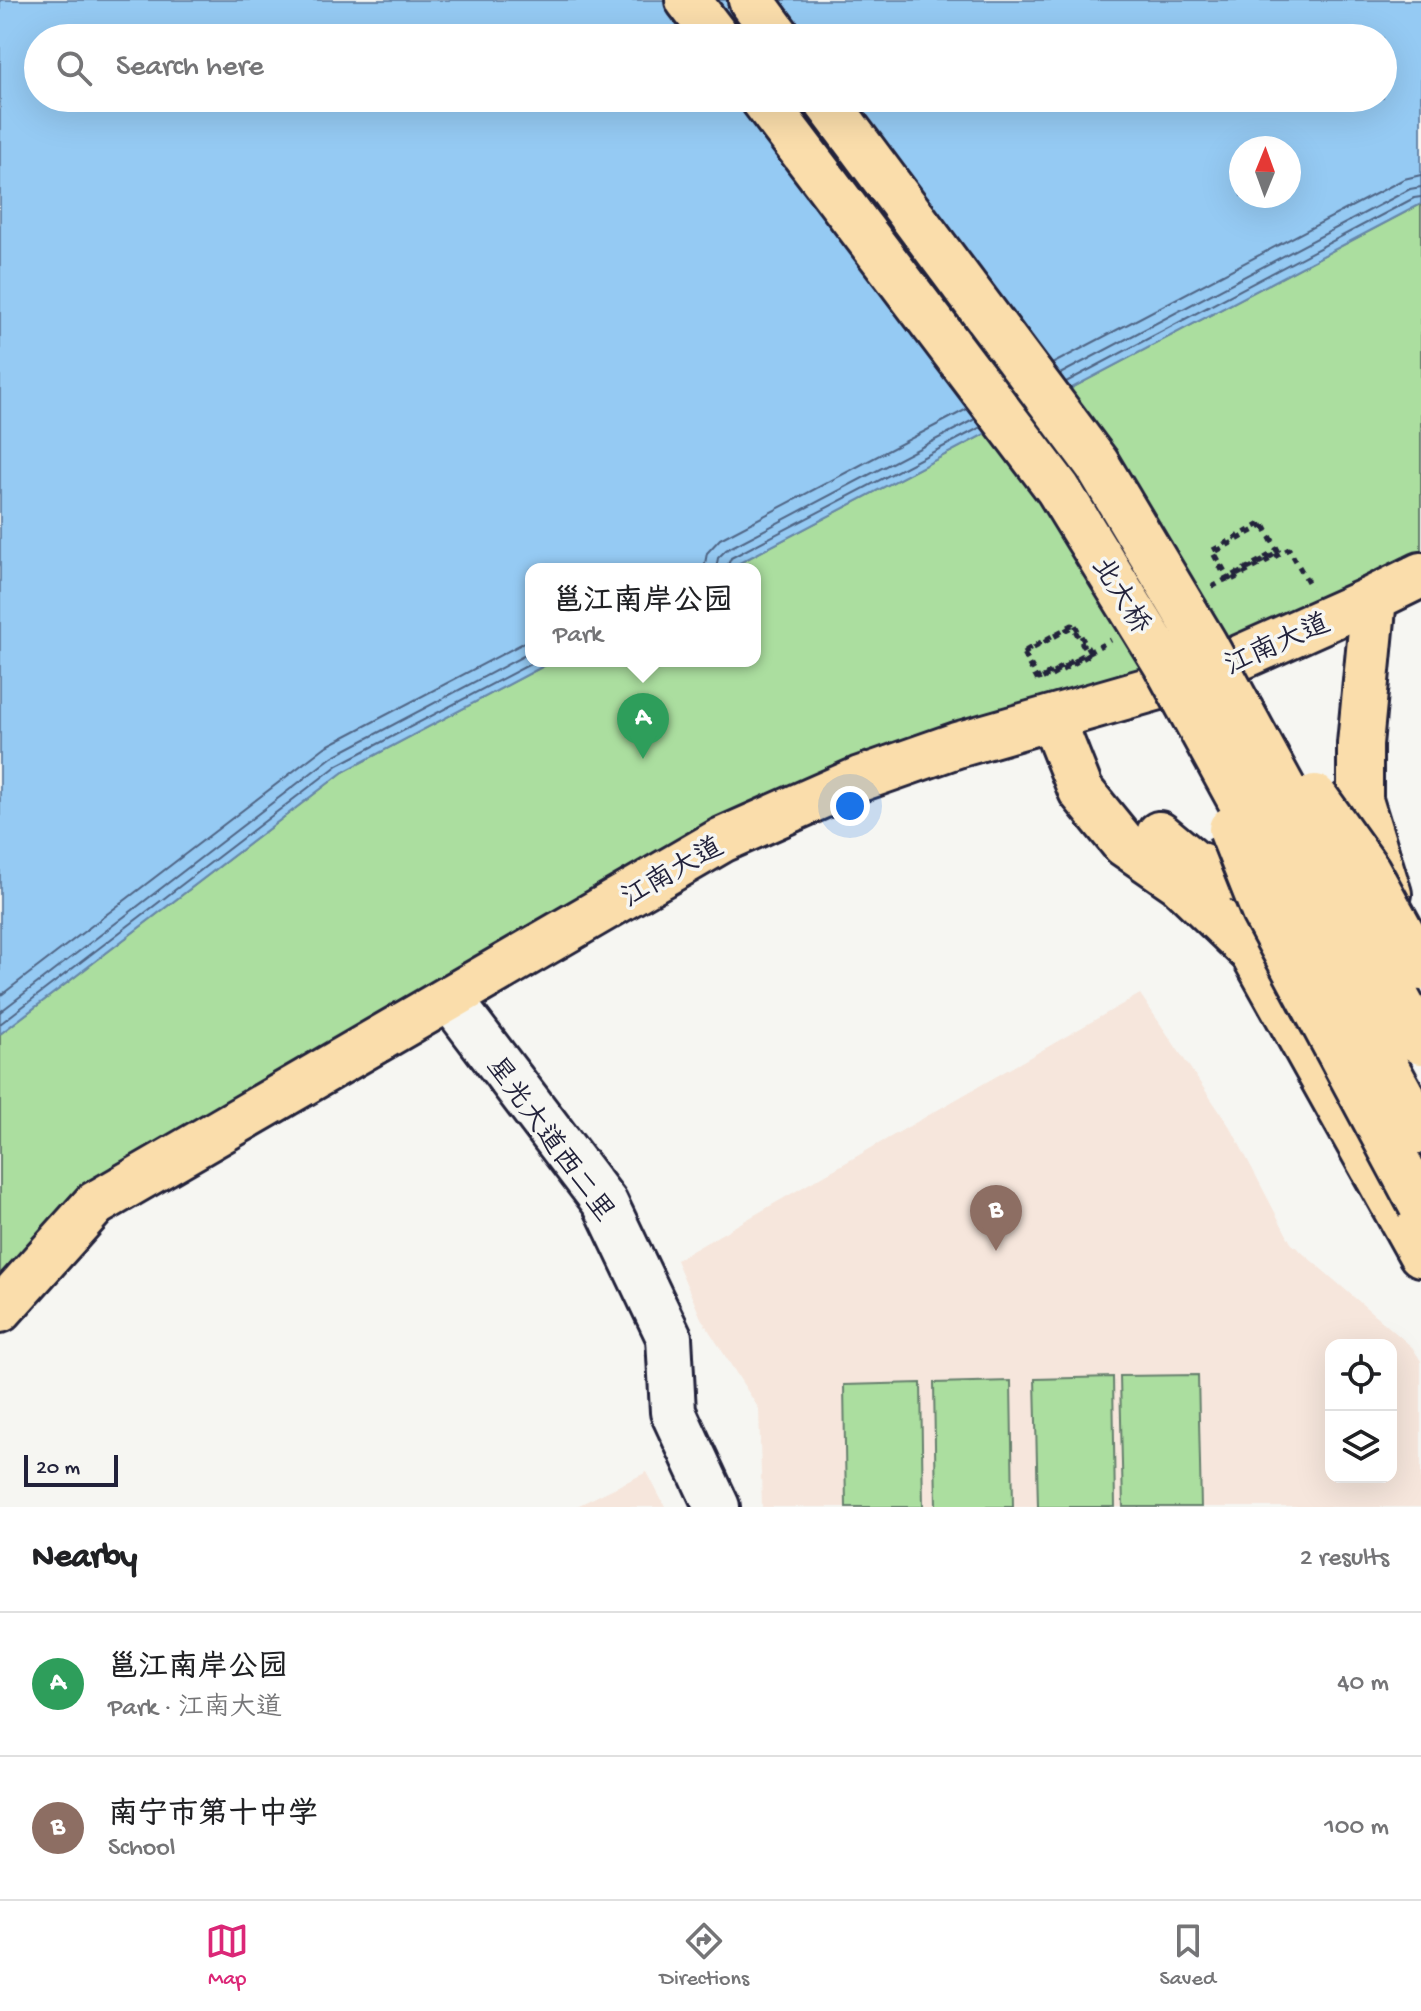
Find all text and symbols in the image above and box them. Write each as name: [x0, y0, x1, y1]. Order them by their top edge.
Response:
search box: [24, 24, 1397, 112]
icon: search: [52, 46, 96, 90]
text: Search here: [116, 51, 264, 86]
north arrow: [1229, 136, 1301, 208]
street label: 北大桥: [1083, 551, 1156, 641]
popup: [525, 563, 761, 667]
text: 邕江南岸公园: [553, 586, 733, 621]
street label: 江南大道: [1219, 606, 1336, 684]
text: Park: [553, 621, 603, 652]
pin: A: [617, 693, 669, 759]
your location: [830, 786, 870, 826]
street label: 江南大道: [615, 830, 730, 916]
street label: 星光大道西二里: [477, 1051, 620, 1230]
pin: B: [970, 1185, 1022, 1251]
map controls: [1325, 1339, 1397, 1483]
button: locate: [1325, 1339, 1397, 1411]
button: layers: [1325, 1411, 1397, 1483]
scale bar: [24, 1451, 118, 1487]
text: 20 m: [36, 1456, 80, 1482]
text: Nearby: [32, 1539, 137, 1579]
text: 2 results: [1300, 1544, 1389, 1575]
text: 邕江南岸公园: [108, 1652, 288, 1687]
text: A: [50, 1669, 66, 1700]
text: 40 m: [1337, 1669, 1389, 1700]
text: Park · 江南大道: [108, 1694, 282, 1725]
text: 南宁市第十中学: [108, 1799, 318, 1834]
text: B: [51, 1813, 65, 1844]
text: 100 m: [1324, 1813, 1389, 1844]
text: School: [108, 1834, 176, 1865]
tab: Map: [205, 1919, 249, 1993]
tab: Directions: [660, 1919, 749, 1993]
tab: Saved: [1159, 1919, 1216, 1993]

